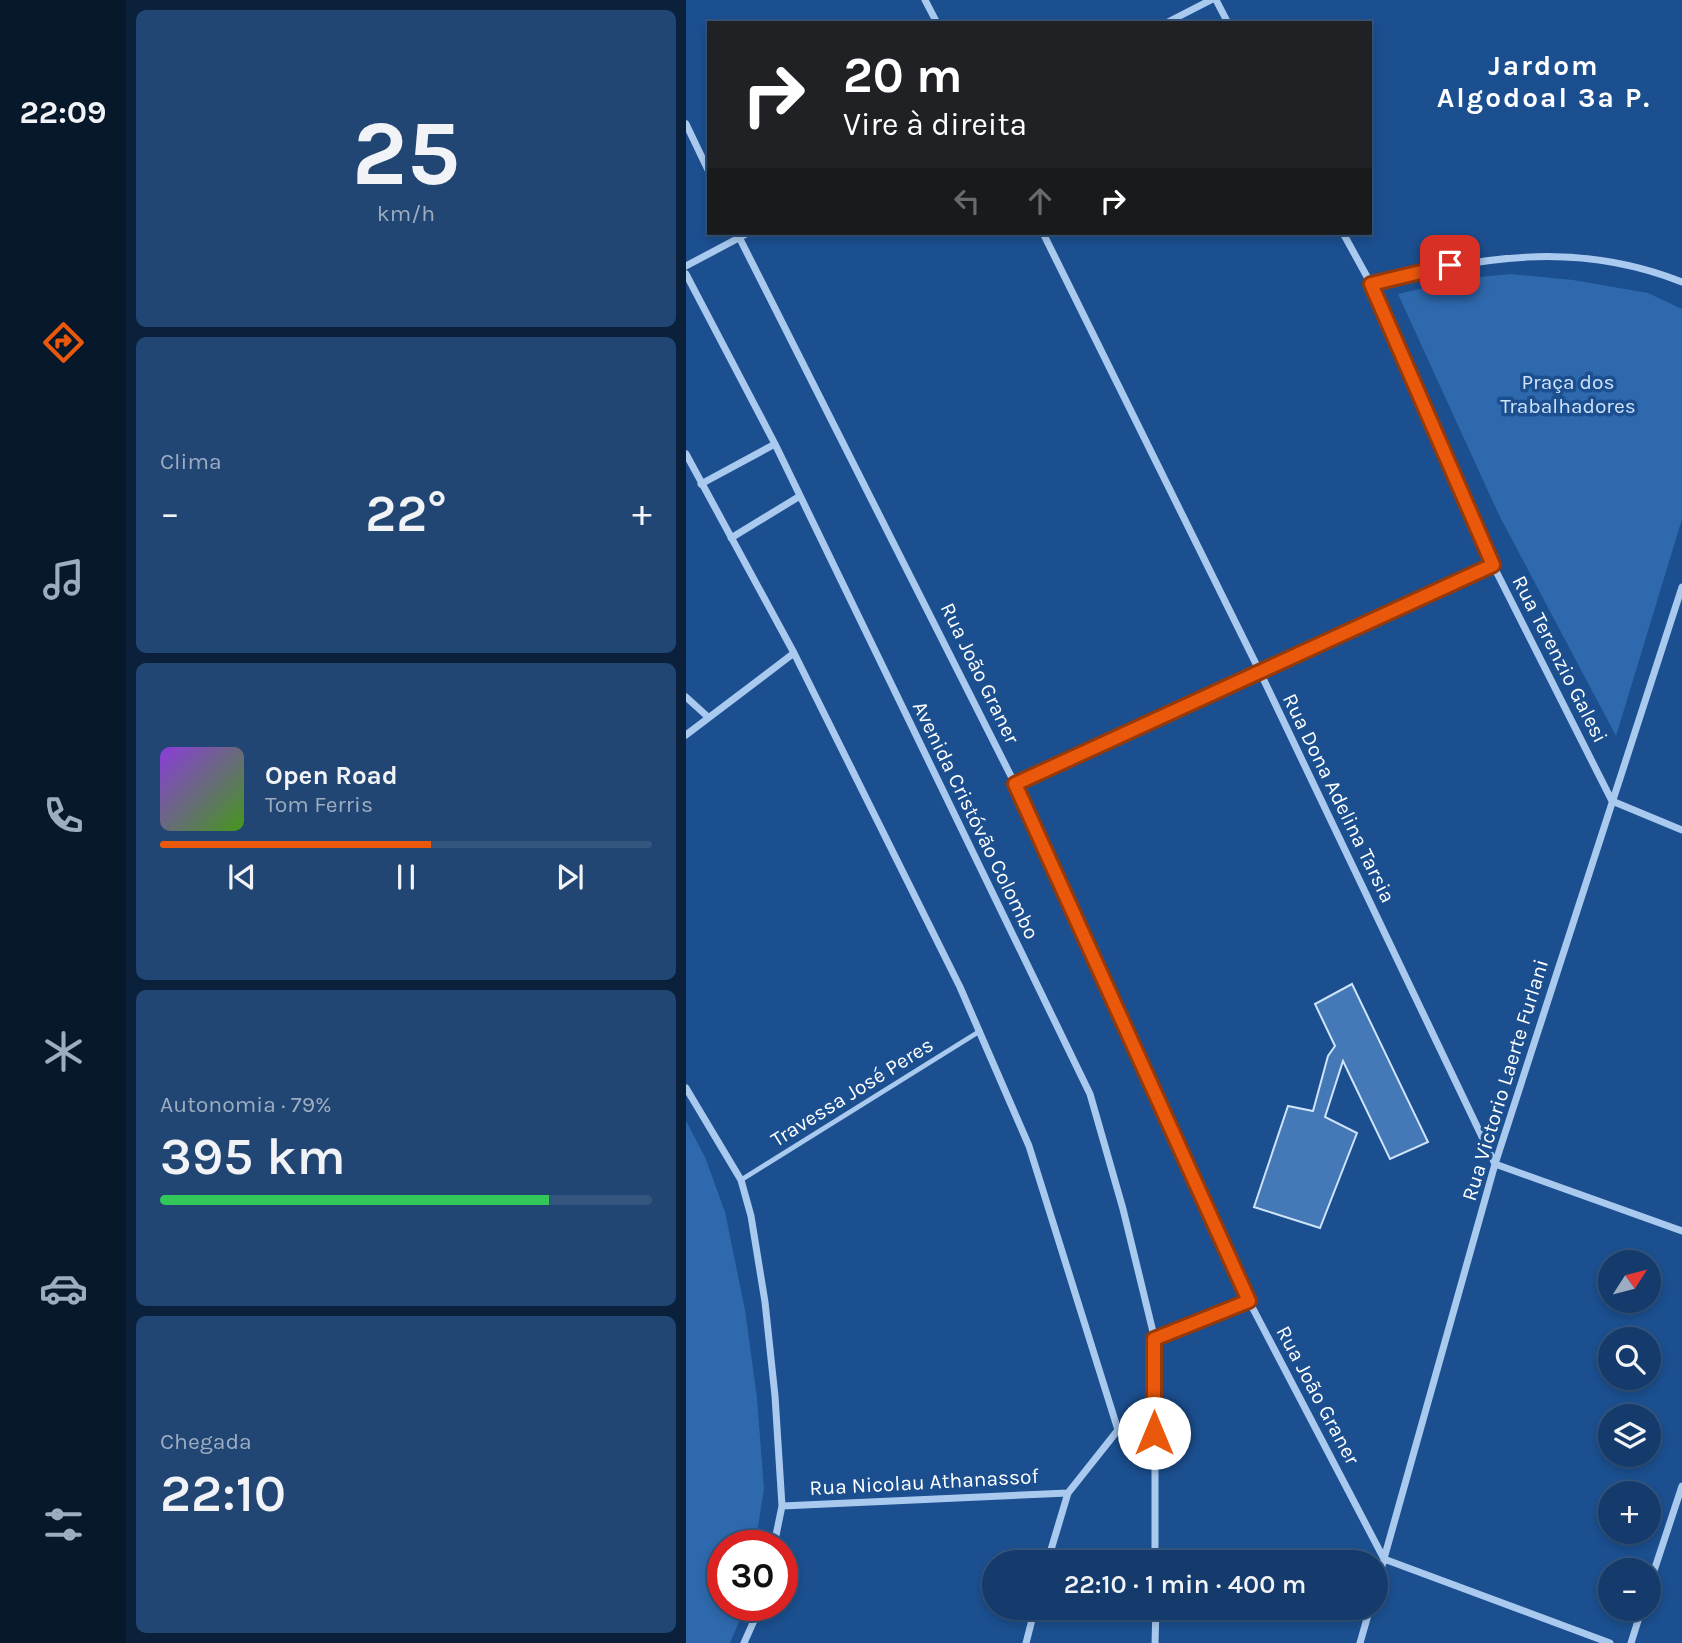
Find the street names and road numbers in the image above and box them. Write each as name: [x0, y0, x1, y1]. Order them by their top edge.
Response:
street label: Rua Terenzio Galesi: [1507, 571, 1613, 747]
street label: Rua João Graner: [935, 599, 1025, 748]
street label: Rua Dona Adelina Tarsia: [1278, 689, 1400, 907]
street label: Avenida Cristóvão Colombo: [908, 697, 1044, 943]
street label: Rua Victorio Laerte Furlani: [1457, 956, 1553, 1204]
street label: Travessa José Peres: [766, 1032, 938, 1152]
street label: Rua João Graner: [1271, 1321, 1365, 1469]
street label: Rua Nicolau Athanassof: [809, 1464, 1040, 1500]

